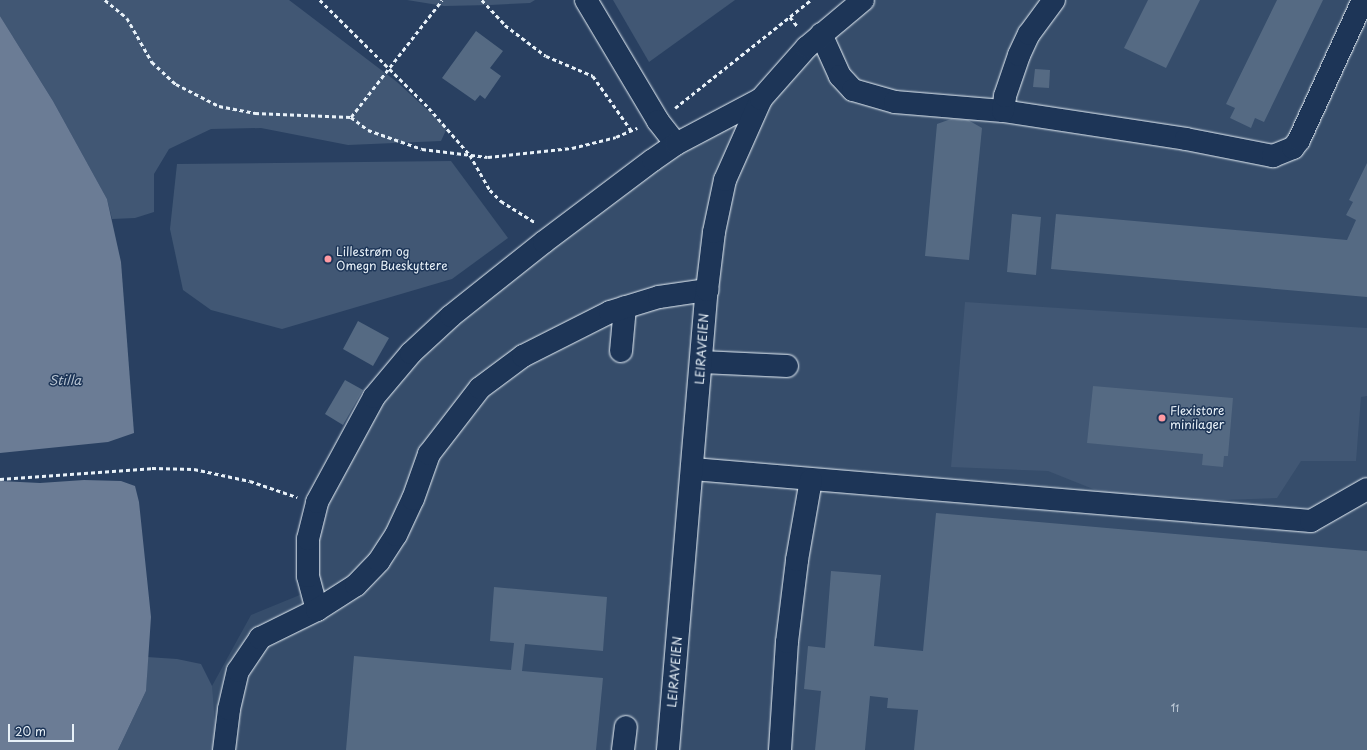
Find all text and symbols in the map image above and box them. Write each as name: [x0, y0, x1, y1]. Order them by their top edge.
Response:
place label: Lillestrøm og Omegn Bueskyttere: [336, 245, 449, 273]
marker: Lillestrøm og Omegn Bueskyttere: [323, 254, 333, 264]
street label: LEIRAVEIEN: [692, 313, 712, 385]
water label: Stilla: [49, 372, 81, 388]
place label: Flexistore minilager: [1170, 404, 1224, 432]
marker: Flexistore minilager: [1157, 413, 1167, 423]
street label: LEIRAVEIEN: [665, 636, 685, 708]
house number: 11: [1171, 702, 1179, 714]
scale bar: [10, 716, 76, 742]
text: 20 m: [15, 722, 46, 740]

